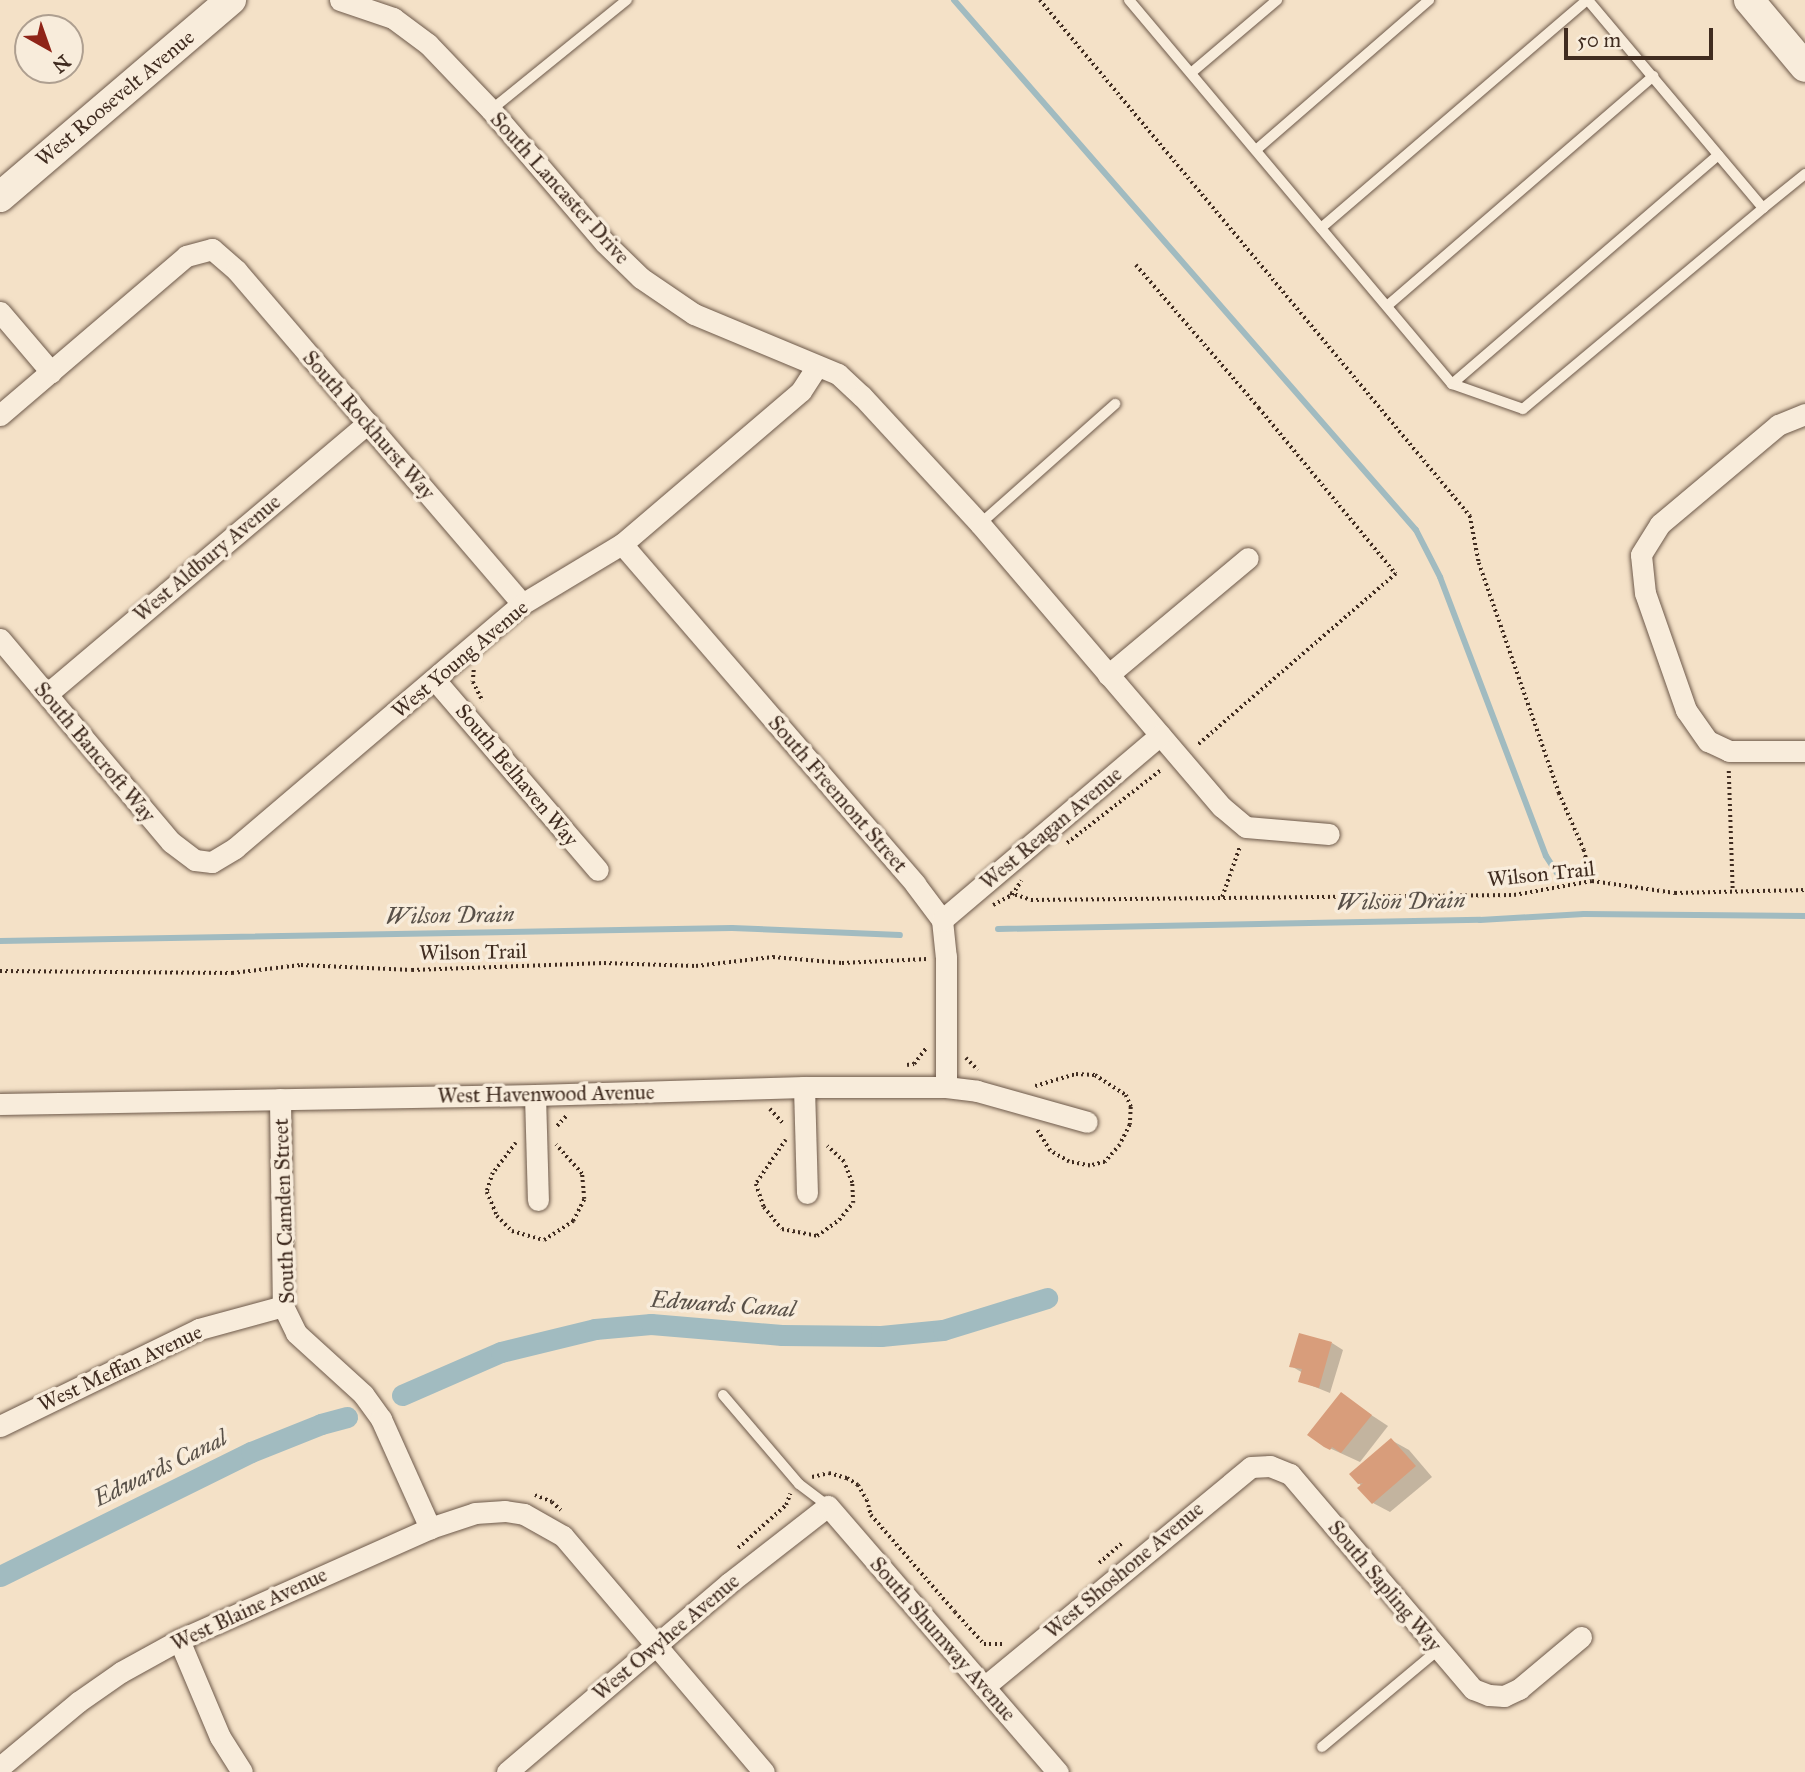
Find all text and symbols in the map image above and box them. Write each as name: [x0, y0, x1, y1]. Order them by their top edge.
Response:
north arrow: [14, 14, 84, 84]
scale bar: [1567, 14, 1716, 58]
street label: West Roosevelt Avenue: [31, 24, 199, 172]
text: 50 m: [1577, 27, 1621, 53]
text: N: [48, 50, 75, 78]
street label: South Lancaster Drive: [485, 107, 635, 269]
street label: South Rockhurst Way: [297, 345, 441, 505]
street label: West Aldbury Avenue: [128, 489, 286, 627]
street label: West Young Avenue: [387, 595, 533, 723]
street label: South Bancroft Way: [29, 677, 161, 827]
street label: South Belhaven Way: [450, 699, 584, 851]
street label: South Freemont Street: [763, 710, 913, 878]
street label: West Reagan Avenue: [975, 761, 1127, 895]
street label: Wilson Trail: [1486, 856, 1596, 892]
water label: Wilson Drain: [1337, 886, 1465, 916]
water label: Wilson Drain: [386, 900, 514, 930]
street label: Wilson Trail: [419, 938, 527, 966]
street label: West Havenwood Avenue: [437, 1080, 655, 1108]
street label: South Camden Street: [268, 1118, 300, 1304]
water label: Edwards Canal: [650, 1285, 796, 1323]
street label: West Meffan Avenue: [34, 1319, 206, 1417]
water label: Edwards Canal: [89, 1424, 231, 1512]
street label: West Shoshone Avenue: [1039, 1496, 1209, 1644]
street label: South Sapling Way: [1323, 1515, 1447, 1657]
street label: South Shumway Avenue: [865, 1552, 1021, 1726]
street label: West Blaine Avenue: [167, 1562, 331, 1656]
street label: West Owyhee Avenue: [588, 1568, 744, 1706]

